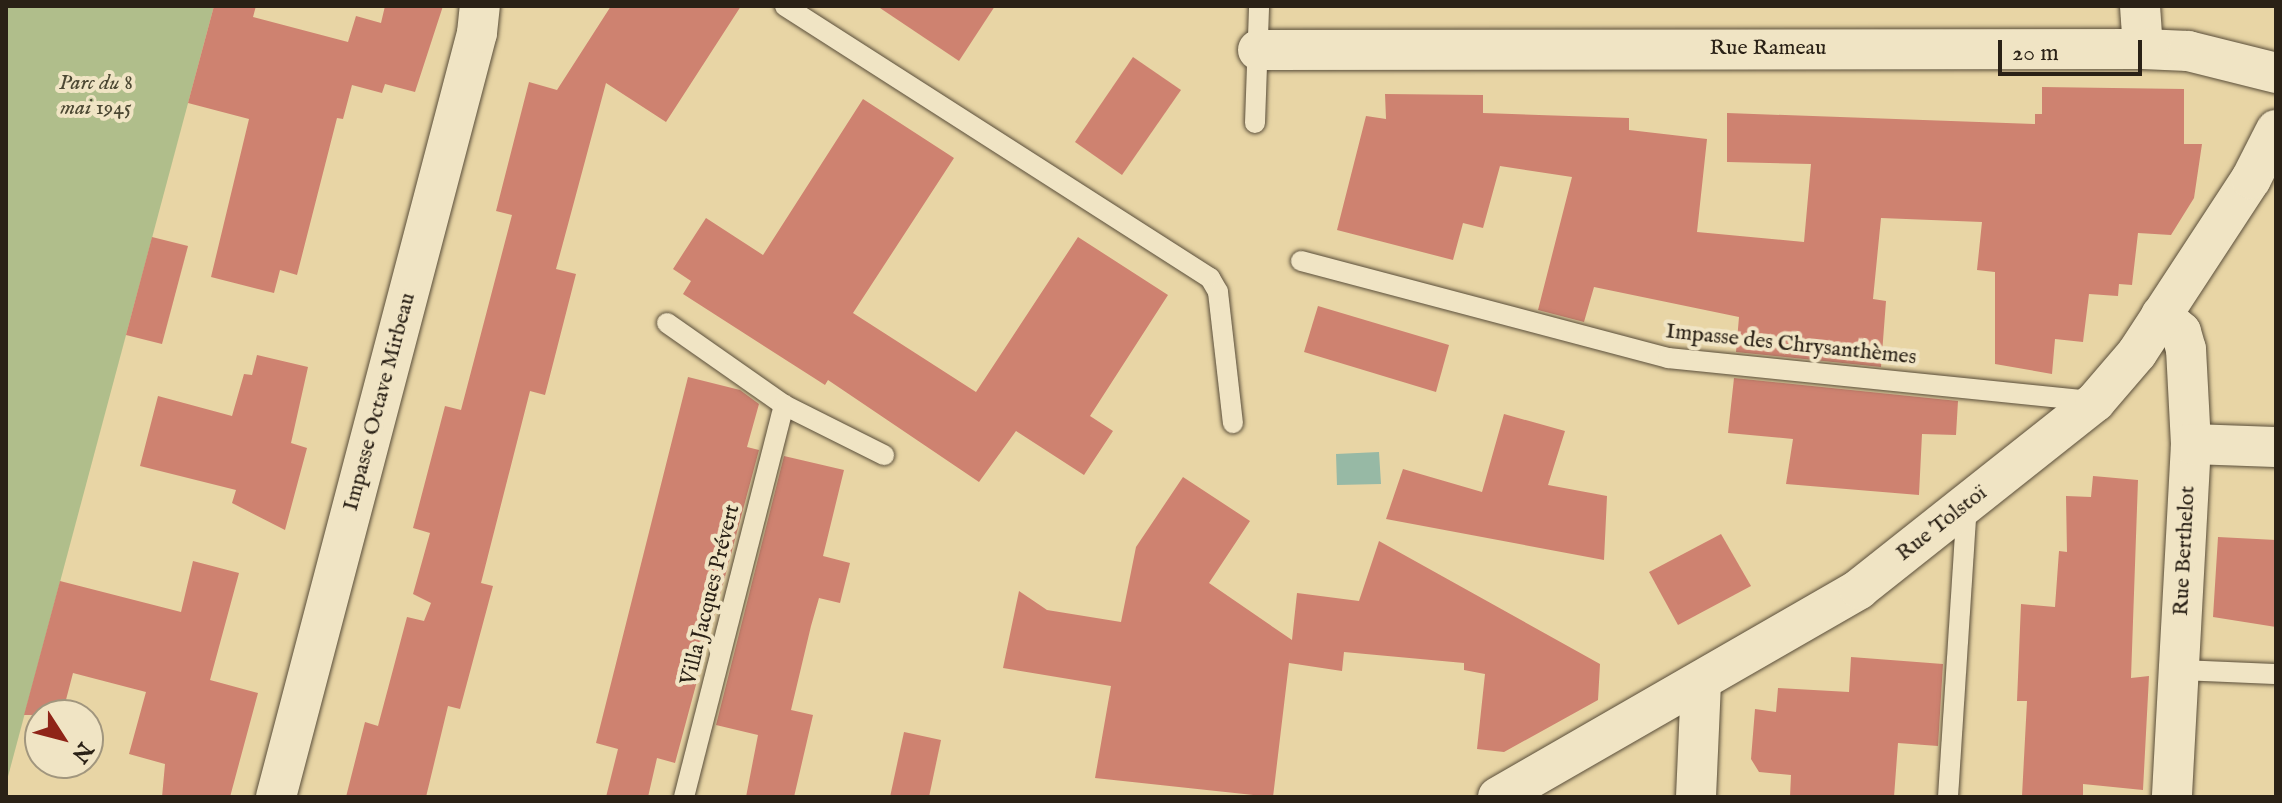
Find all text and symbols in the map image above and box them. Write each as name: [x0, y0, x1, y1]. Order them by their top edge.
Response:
scale bar: [2002, 24, 2146, 74]
street label: Rue Rameau: [1709, 36, 1827, 62]
text: 20 m: [2012, 38, 2059, 69]
park label: Parc du 8 mai 1945: [59, 70, 133, 122]
street label: Impasse Octave Mirbeau: [338, 290, 422, 514]
street label: Impasse des Chrysanthèmes: [1664, 319, 1918, 371]
street label: Rue Tolstoï: [1891, 480, 1993, 568]
street label: Rue Berthelot: [2168, 485, 2202, 617]
street label: Villa Jacques Prévert: [676, 502, 746, 688]
north arrow: [24, 699, 104, 779]
text: N: [65, 736, 99, 768]

